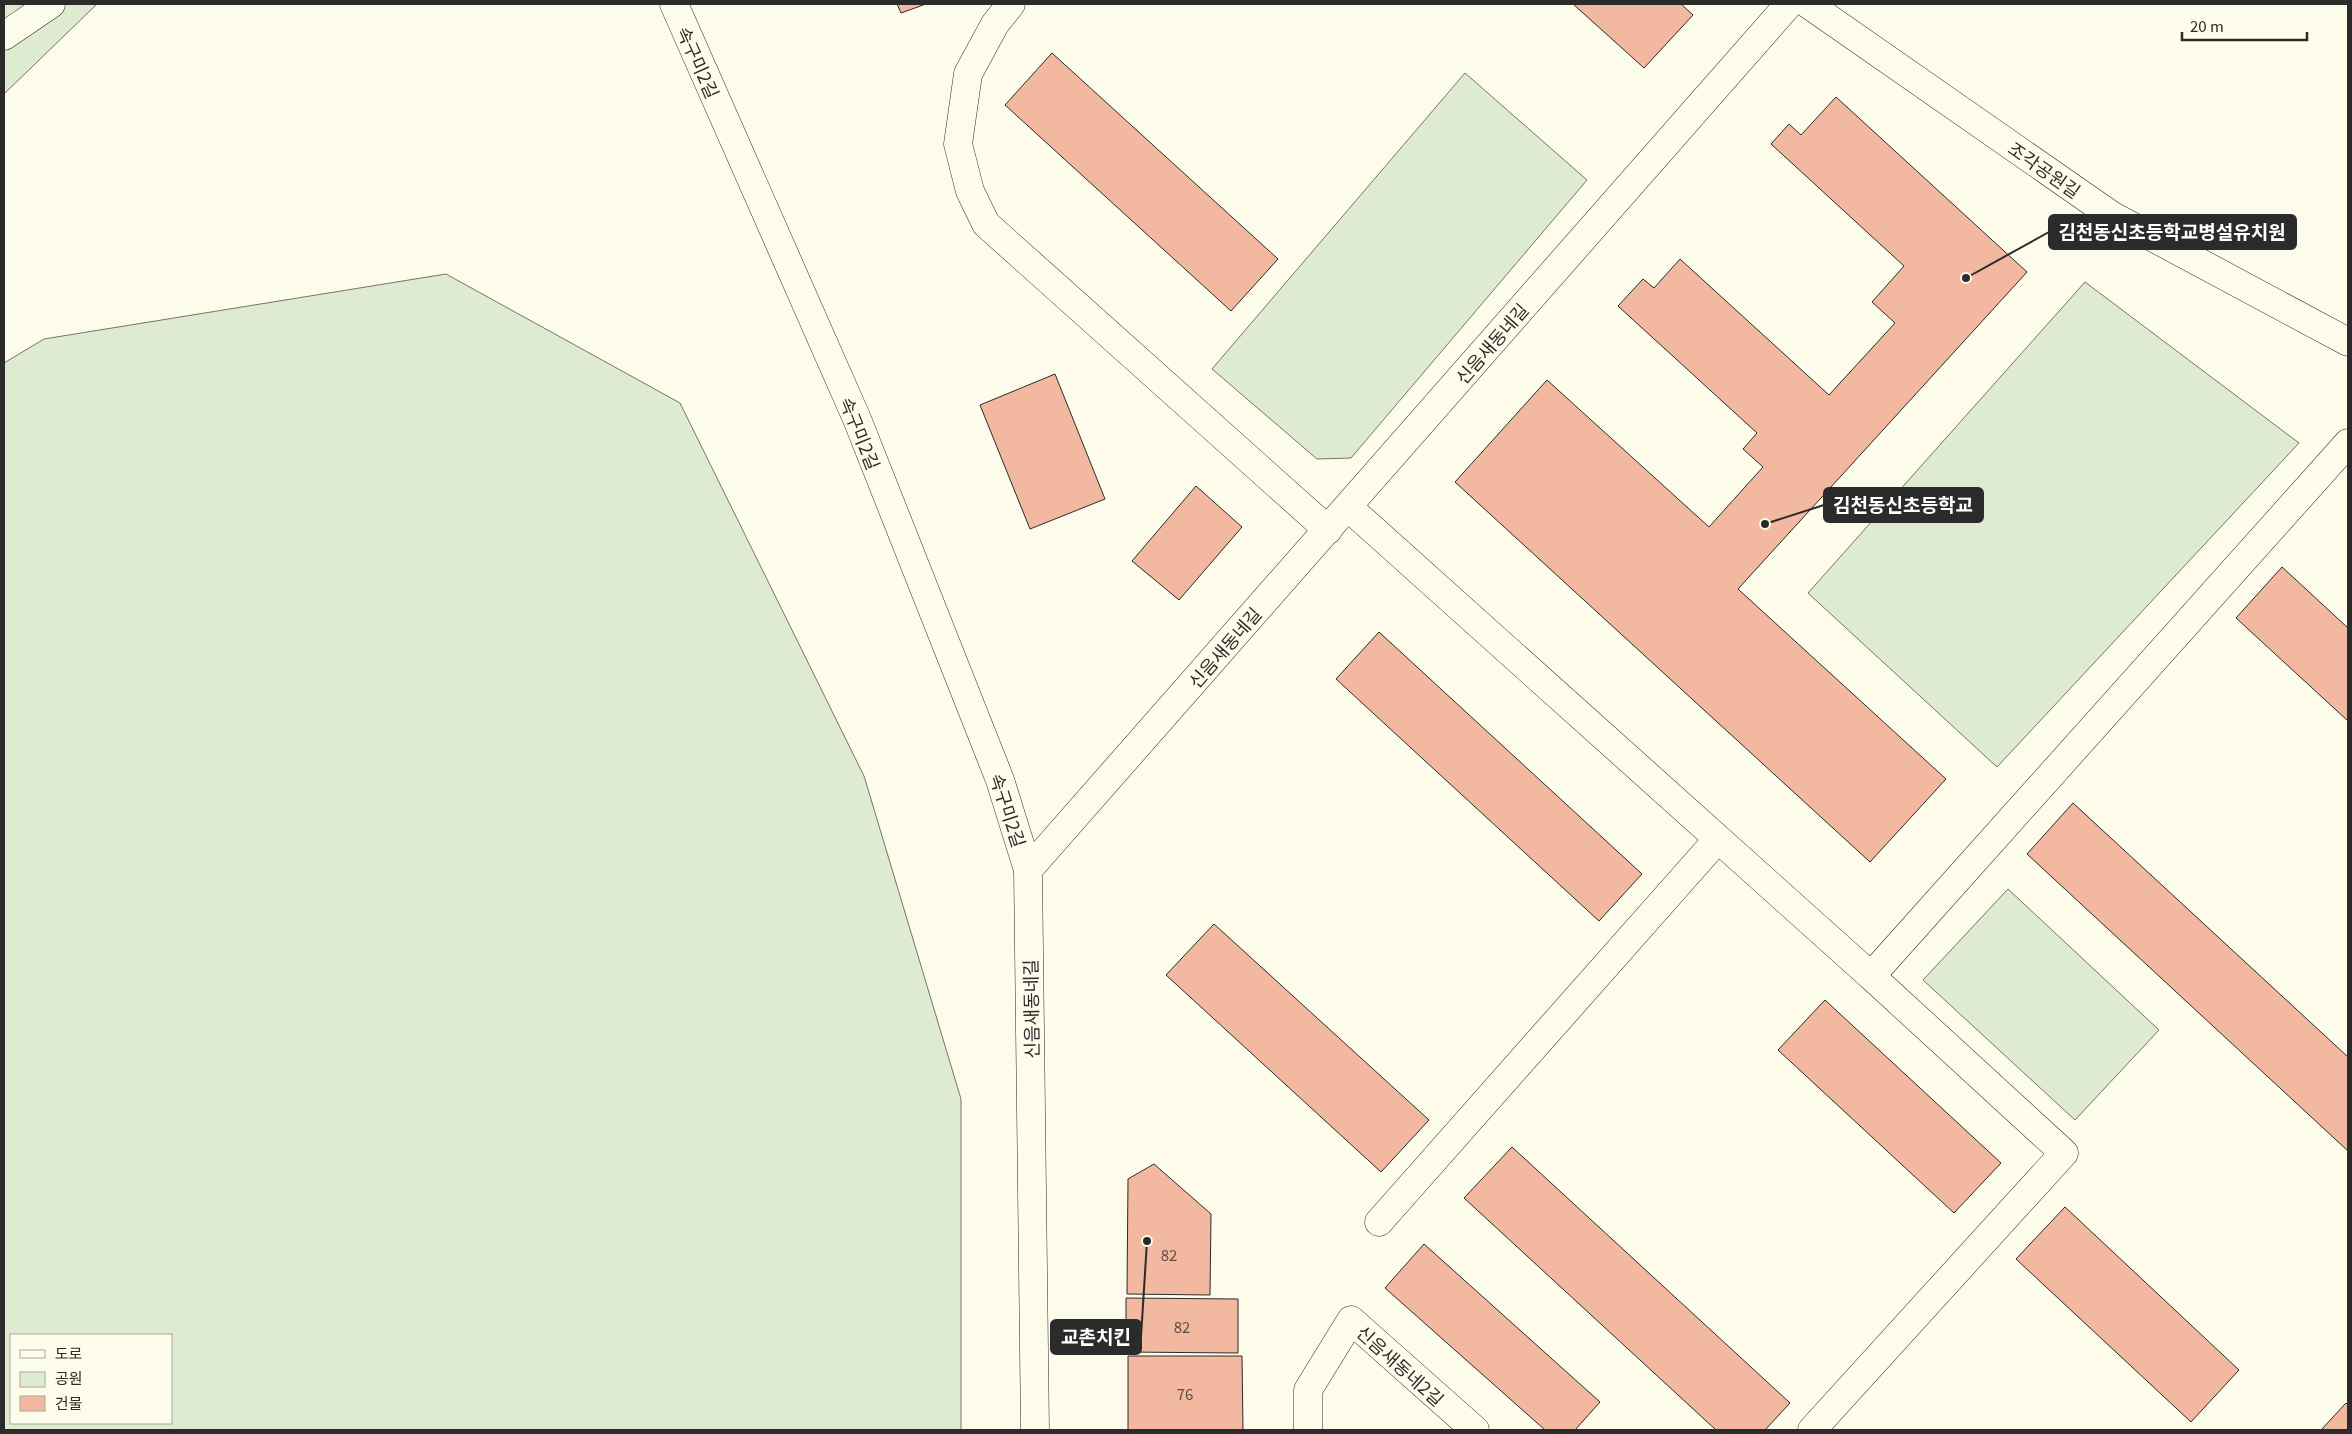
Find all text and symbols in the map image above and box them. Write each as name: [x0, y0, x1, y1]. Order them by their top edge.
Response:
scale bar: [2182, 10, 2307, 42]
text: 20 m: [2190, 15, 2224, 36]
street label: 속구미2길: [672, 22, 726, 102]
street label: 조각공원길: [2004, 135, 2086, 203]
callout: 김천동신초등학교병설유치원: [2049, 215, 2296, 249]
text: 김천동신초등학교병설유치원: [2058, 217, 2286, 244]
street label: 신음새동네길: [1449, 297, 1533, 389]
street label: 속구미2길: [835, 393, 887, 473]
callout: 김천동신초등학교: [1824, 488, 1983, 522]
text: 김천동신초등학교: [1833, 490, 1973, 517]
street label: 신음새동네길: [1182, 601, 1266, 693]
street label: 속구미2길: [985, 770, 1033, 850]
street label: 신음새동네길: [1016, 959, 1044, 1059]
house number: 82: [1161, 1244, 1177, 1265]
house number: 82: [1174, 1316, 1190, 1337]
street label: 신음새동네2길: [1352, 1319, 1450, 1411]
callout: 교촌치킨: [1051, 1320, 1141, 1354]
text: 교촌치킨: [1061, 1322, 1131, 1349]
legend: [10, 1334, 172, 1424]
text: 도로: [55, 1342, 83, 1363]
text: 공원: [55, 1367, 83, 1388]
house number: 76: [1177, 1383, 1193, 1404]
text: 건물: [55, 1392, 83, 1413]

